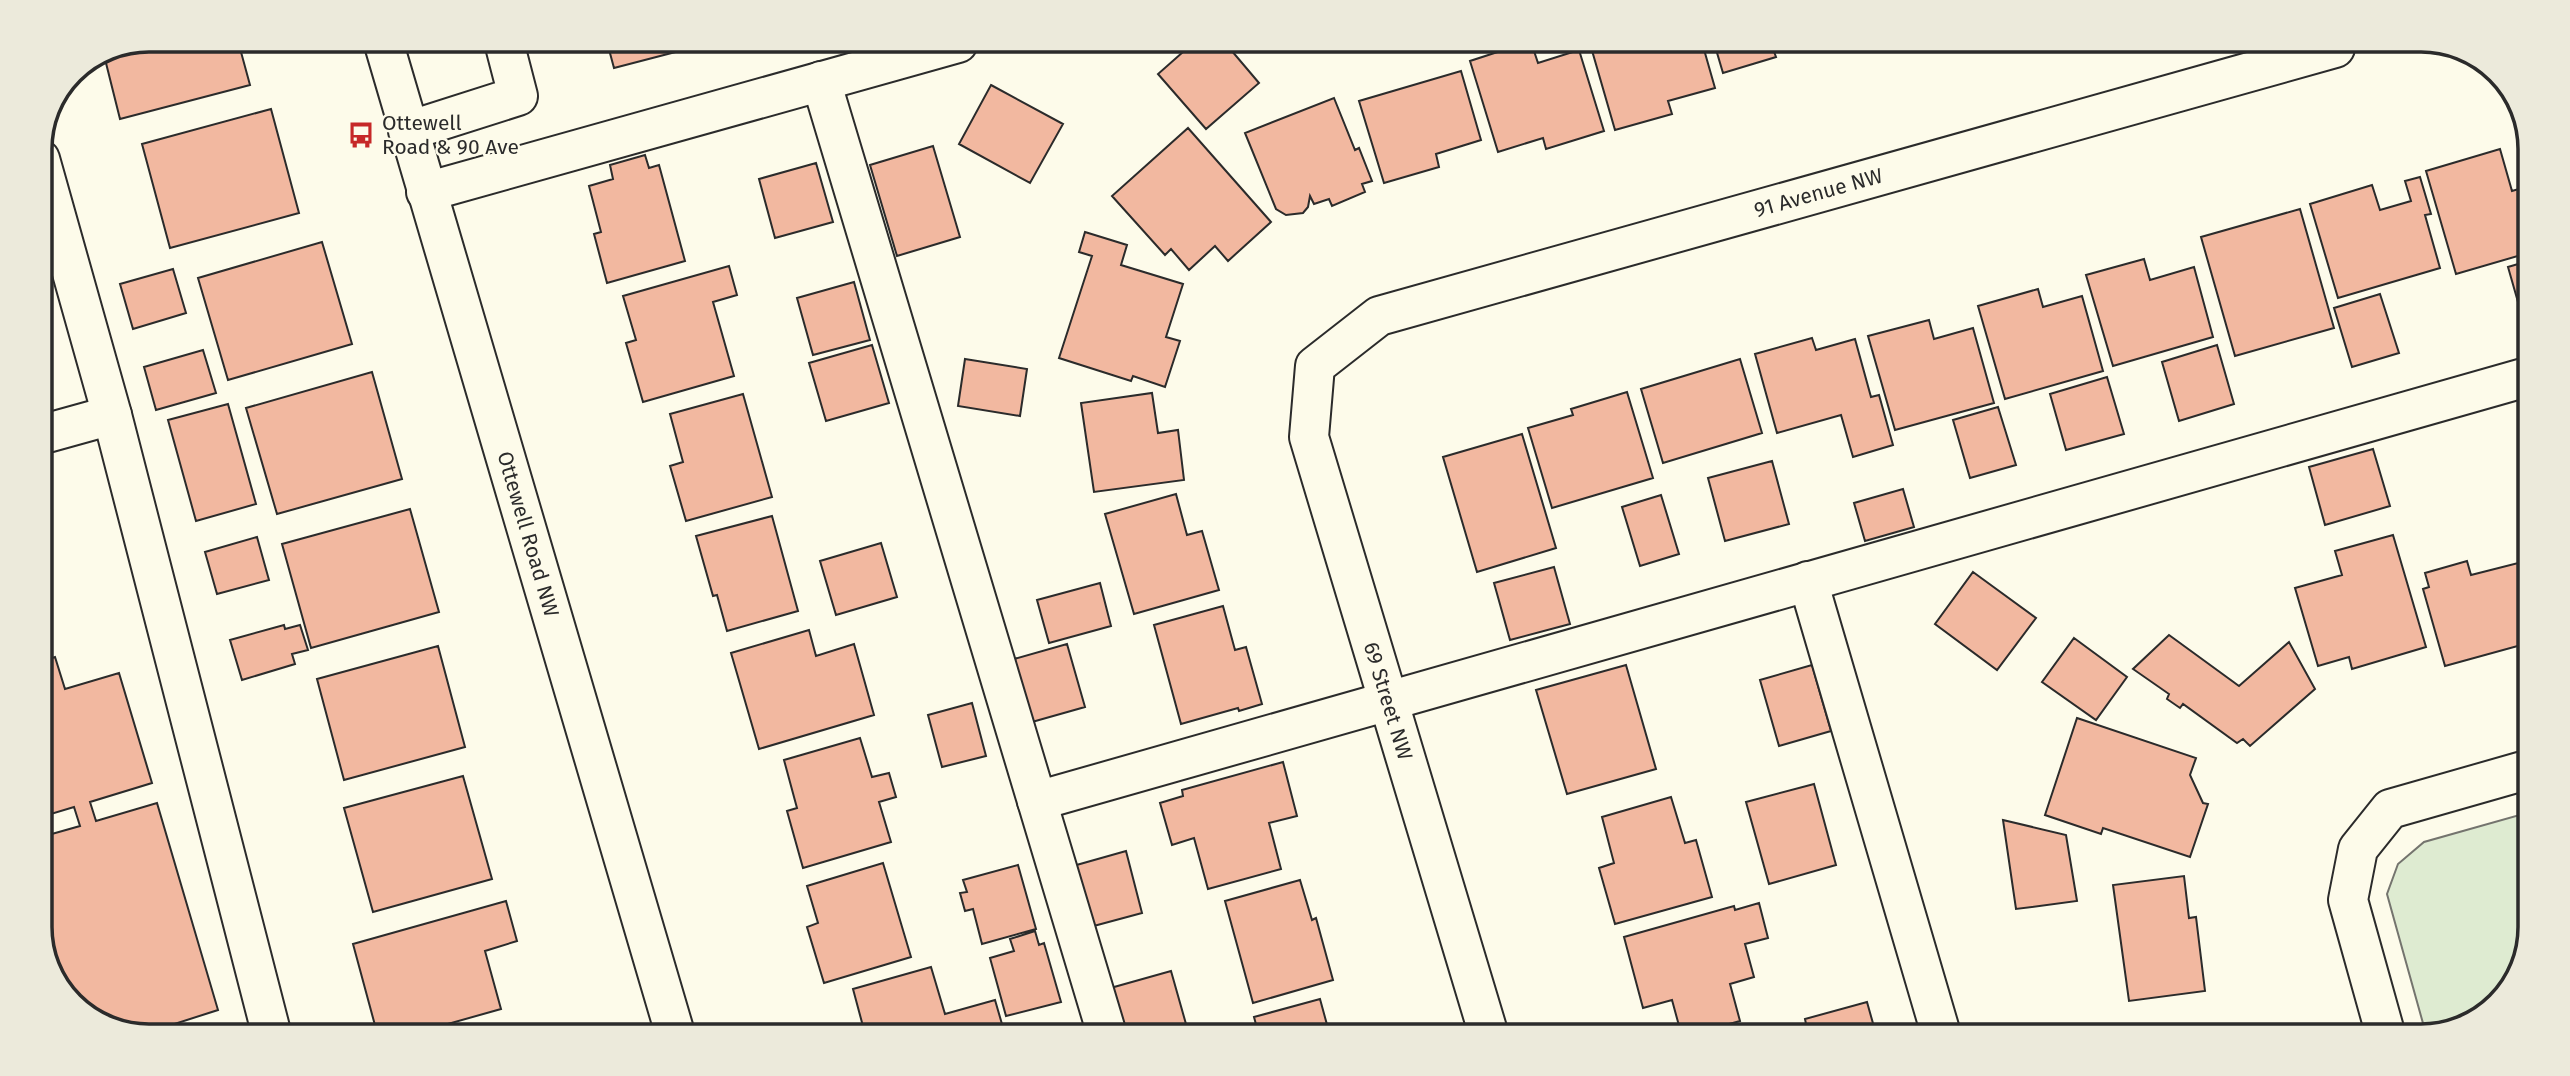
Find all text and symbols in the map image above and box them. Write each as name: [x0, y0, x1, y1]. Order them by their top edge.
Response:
place label: Ottewell Road & 90 Ave: [382, 110, 519, 160]
bus stop icon: Ottewell Road & 90 Ave: [346, 120, 376, 150]
street label: 91 Avenue NW: [1751, 162, 1885, 223]
street label: Ottewell Road NW: [491, 448, 565, 620]
street label: 69 Street NW: [1358, 639, 1418, 763]

